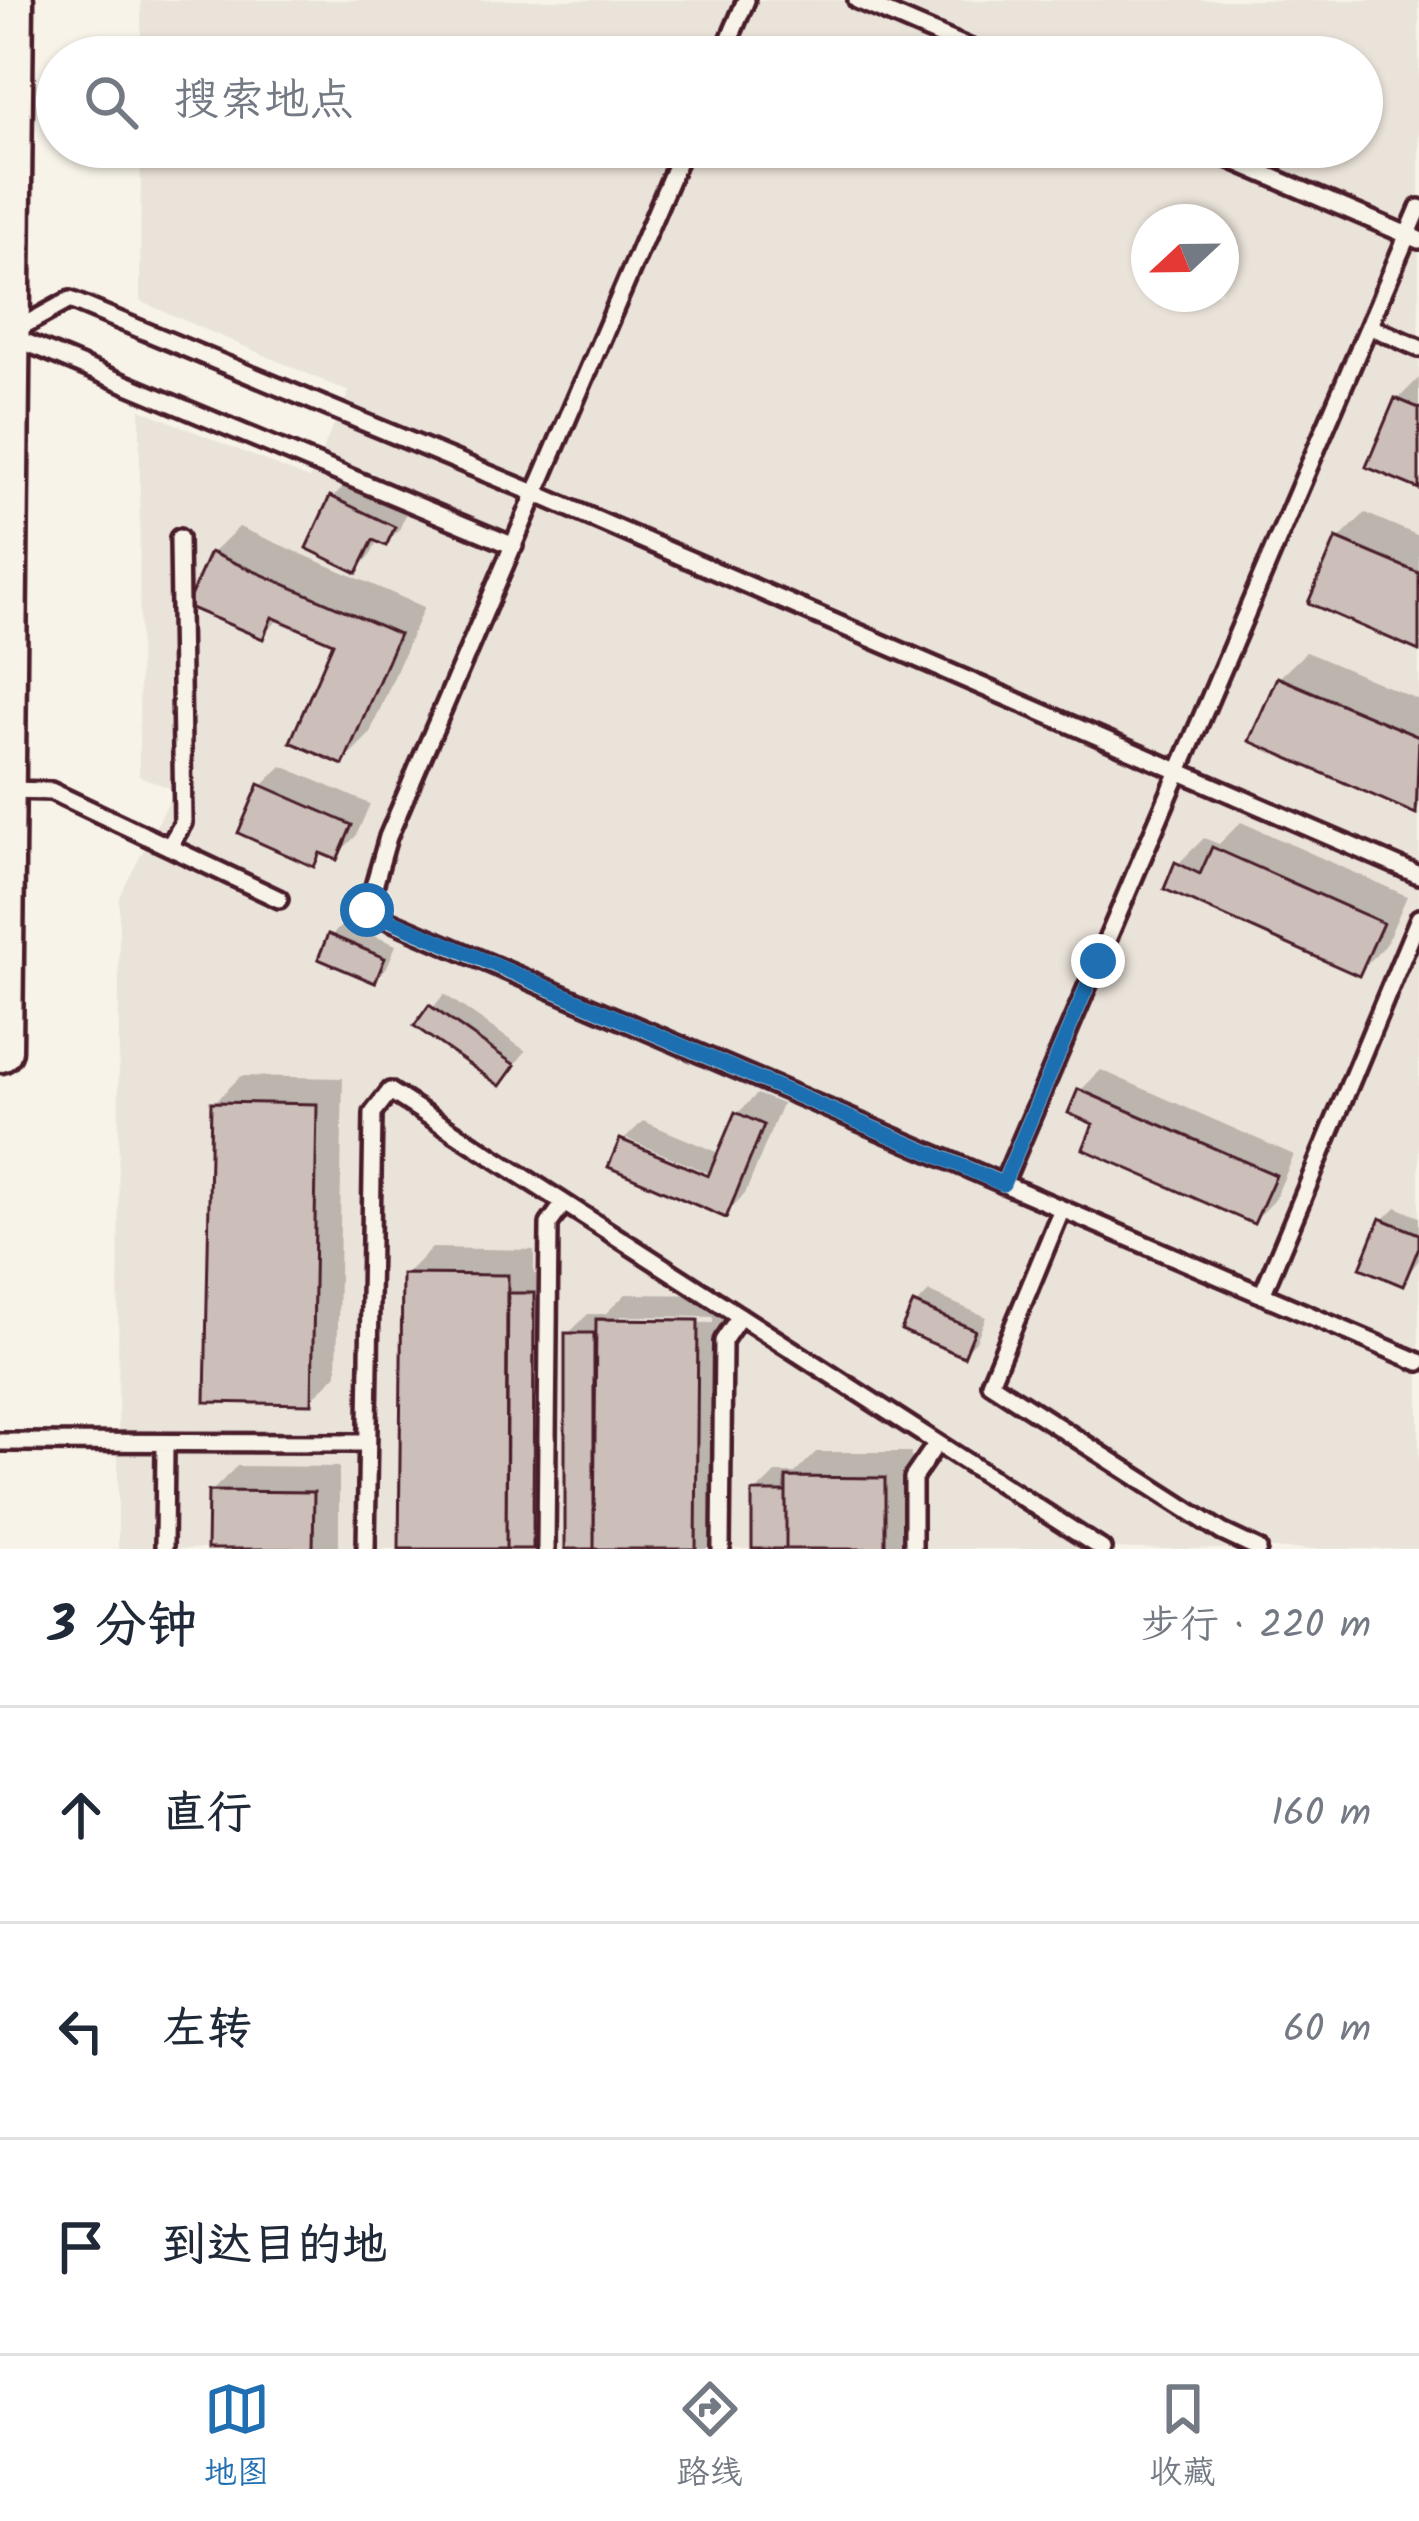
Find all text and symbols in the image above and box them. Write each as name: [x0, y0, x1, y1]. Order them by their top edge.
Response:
search box: [36, 36, 1383, 168]
text: 搜索地点: [174, 66, 354, 138]
icon: search: [78, 69, 144, 135]
north arrow: [1131, 204, 1239, 312]
route start: [340, 883, 394, 937]
route end: [1071, 934, 1125, 988]
text: 3 分钟: [48, 1587, 198, 1668]
text: 步行 · 220 m: [1141, 1596, 1371, 1658]
text: 直行: [162, 1779, 252, 1851]
icon: ahead: [48, 1782, 114, 1848]
text: 160 m: [1271, 1784, 1371, 1846]
text: 左转: [162, 1995, 252, 2067]
icon: left: [48, 1998, 114, 2064]
text: 60 m: [1283, 2000, 1371, 2062]
text: 到达目的地: [162, 2211, 387, 2283]
icon: arrive: [48, 2214, 114, 2280]
tab: 地图: [204, 2376, 270, 2501]
tab: 路线: [677, 2376, 743, 2501]
tab: 收藏: [1150, 2376, 1216, 2501]

